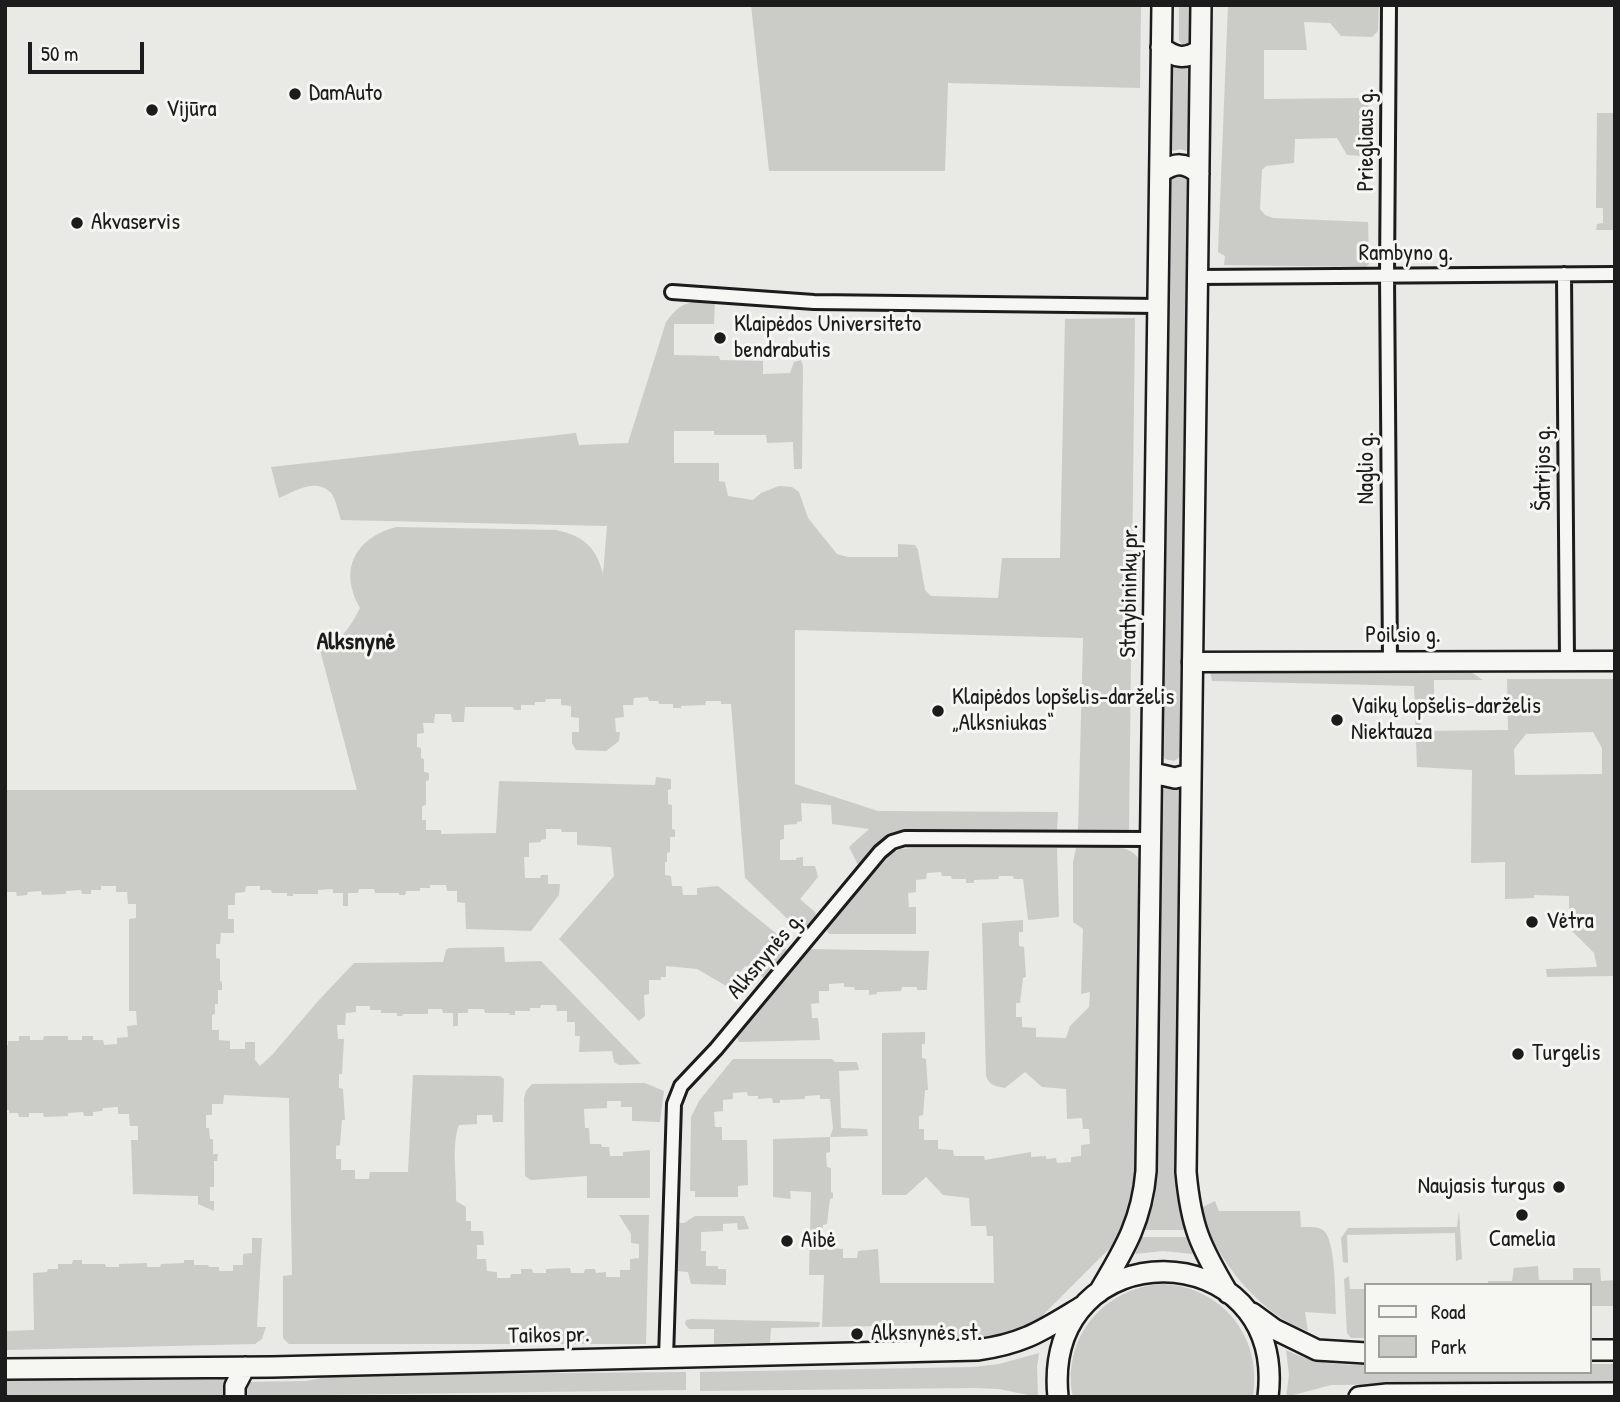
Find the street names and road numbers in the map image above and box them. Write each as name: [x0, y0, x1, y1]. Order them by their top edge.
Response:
street label: Priegliaus g.: [1353, 88, 1381, 192]
street label: Rambyno g.: [1359, 240, 1453, 268]
street label: Šatrijos g.: [1530, 425, 1558, 511]
street label: Naglio g.: [1353, 432, 1381, 504]
street label: Statybininkų pr.: [1115, 524, 1145, 658]
street label: Poilsio g.: [1365, 622, 1441, 650]
street label: Alksnynės g.: [722, 907, 810, 1005]
street label: Taikos pr.: [508, 1321, 590, 1351]

